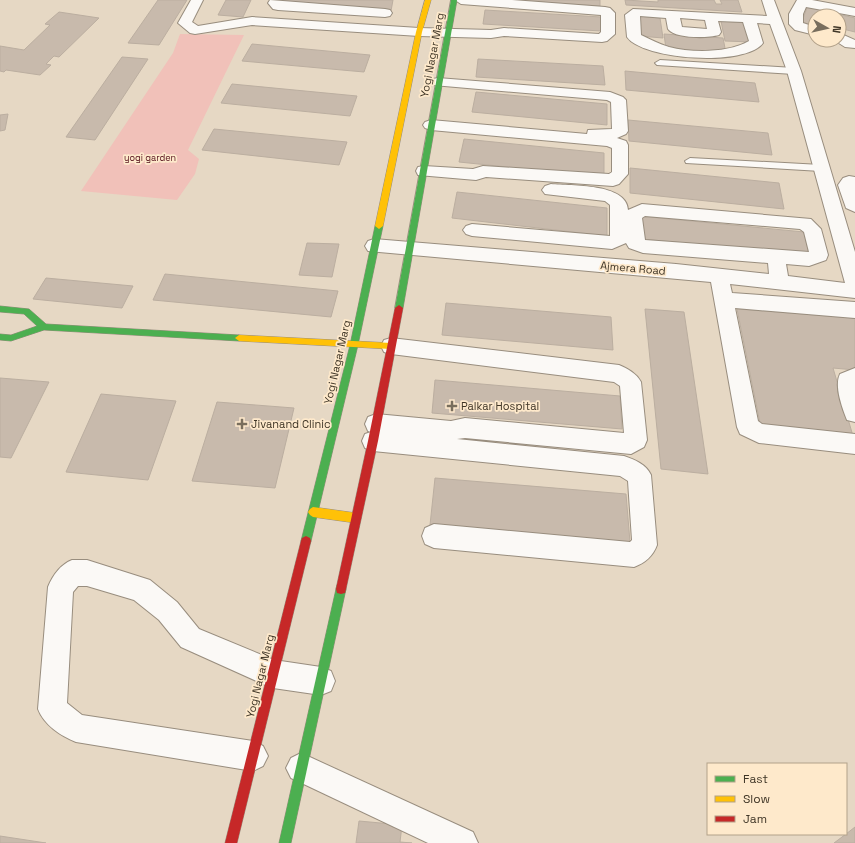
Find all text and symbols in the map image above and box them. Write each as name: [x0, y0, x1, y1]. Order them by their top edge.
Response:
north arrow: [807, 8, 847, 48]
street label: Yogi Nagar Marg: [417, 12, 447, 98]
text: N: [829, 25, 844, 34]
park label: yogi garden: [124, 152, 176, 164]
street label: Ajmera Road: [600, 258, 666, 278]
street label: Yogi Nagar Marg: [321, 319, 353, 405]
place label: Palkar Hospital: [461, 399, 539, 413]
marker: Palkar Hospital: [446, 400, 458, 412]
place label: Jivanand Clinic: [251, 417, 331, 431]
marker: Jivanand Clinic: [236, 418, 248, 430]
street label: Yogi Nagar Marg: [243, 633, 277, 719]
legend: [707, 763, 847, 835]
text: Fast: [743, 771, 768, 787]
text: Slow: [743, 791, 770, 807]
text: Jam: [743, 811, 767, 827]

